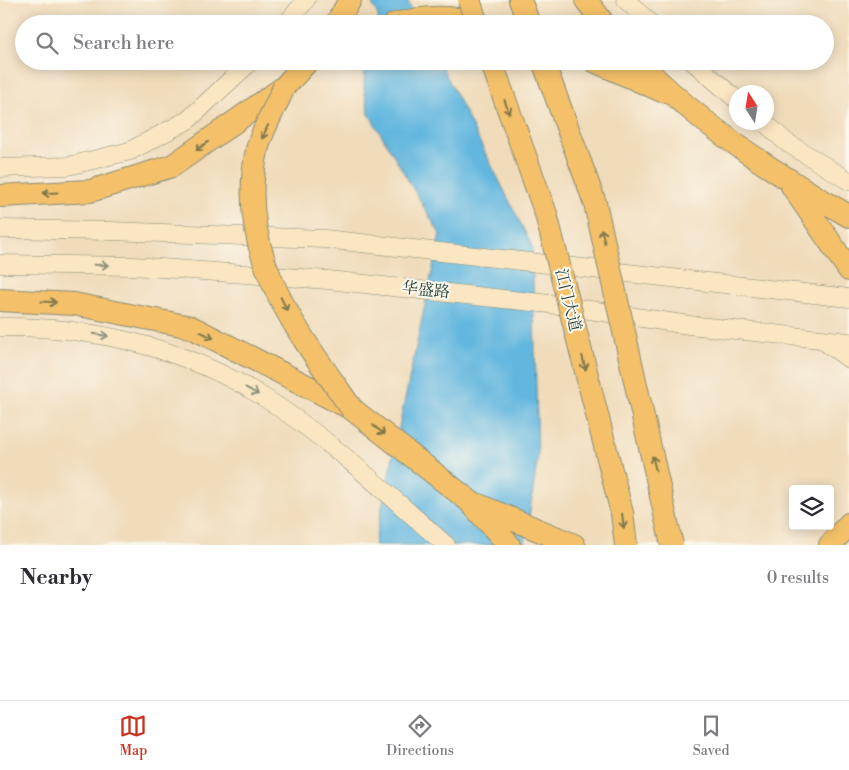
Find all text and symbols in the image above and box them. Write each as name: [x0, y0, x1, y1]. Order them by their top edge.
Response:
search box: [15, 15, 834, 70]
icon: search: [33, 29, 61, 57]
text: Search here: [73, 31, 174, 55]
north arrow: [729, 85, 774, 130]
one-way arrow: [503, 99, 512, 114]
one-way arrow: [259, 124, 269, 139]
one-way arrow: [195, 141, 209, 151]
one-way arrow: [42, 188, 58, 197]
one-way arrow: [598, 229, 607, 245]
one-way arrow: [93, 261, 109, 270]
street label: 江门大道: [551, 267, 585, 333]
street label: 华盛路: [401, 278, 451, 302]
one-way arrow: [279, 296, 289, 311]
one-way arrow: [40, 298, 56, 307]
one-way arrow: [92, 331, 108, 340]
one-way arrow: [199, 331, 214, 340]
one-way arrow: [580, 355, 589, 371]
one-way arrow: [245, 386, 260, 396]
one-way arrow: [373, 424, 386, 435]
one-way arrow: [649, 456, 658, 472]
map controls: [789, 485, 834, 530]
button: layers: [789, 485, 834, 530]
one-way arrow: [618, 512, 628, 528]
text: Nearby: [20, 565, 93, 591]
text: 0 results: [767, 568, 829, 588]
tab: Map: [119, 712, 147, 760]
tab: Directions: [386, 712, 454, 760]
tab: Saved: [693, 712, 730, 760]

